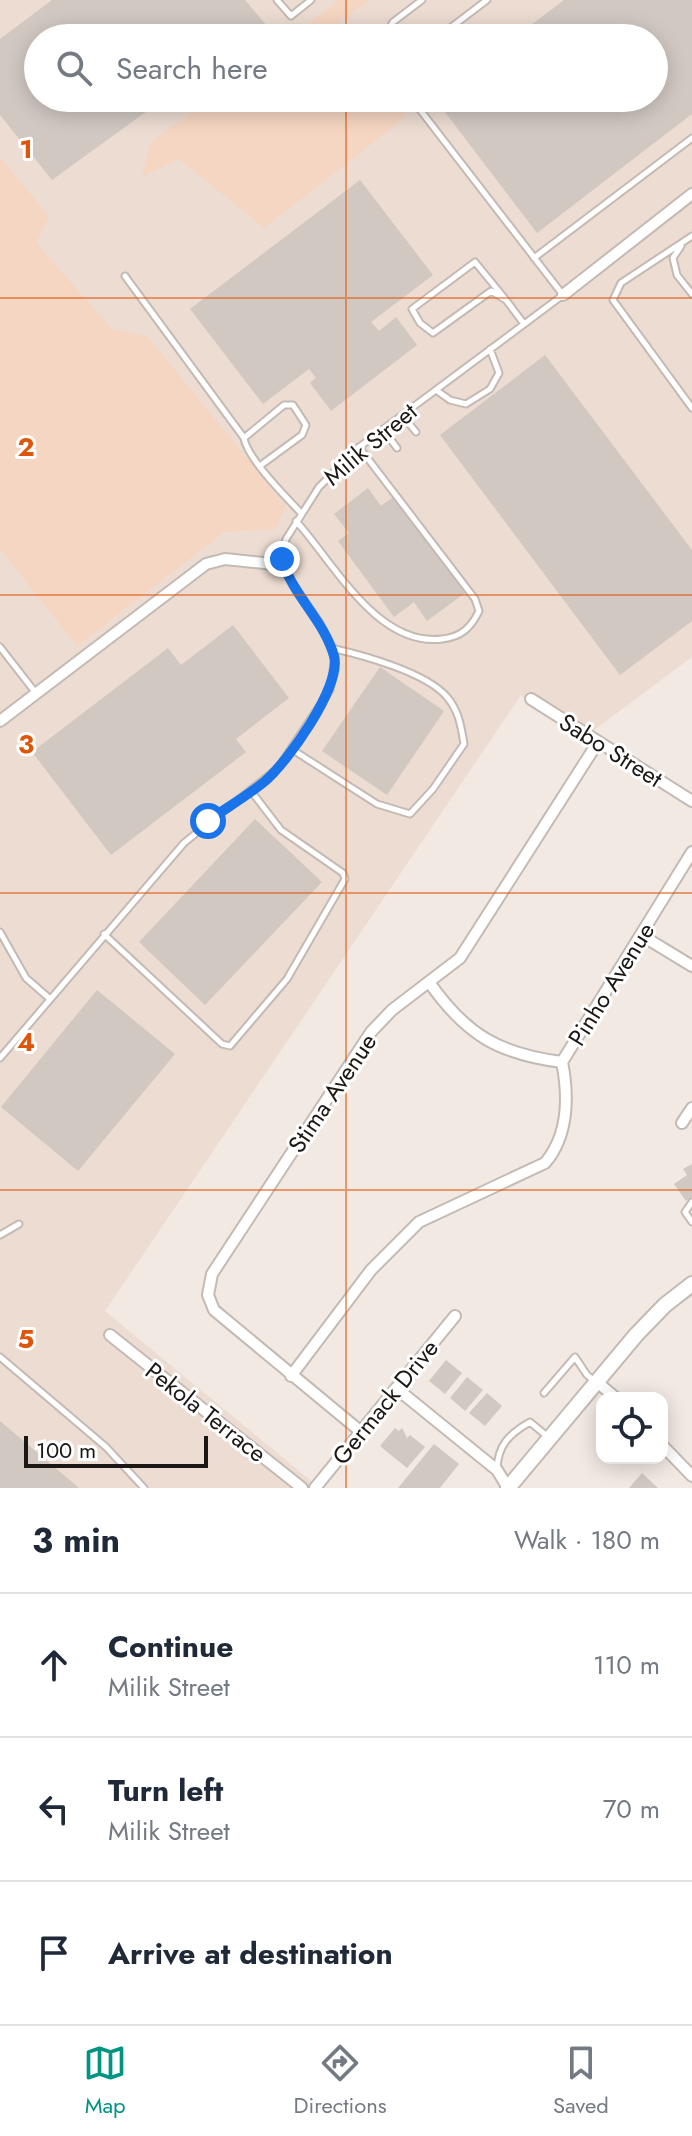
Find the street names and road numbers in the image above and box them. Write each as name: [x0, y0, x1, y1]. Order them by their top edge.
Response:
street label: Milik Street: [316, 394, 425, 494]
street label: Sabo Street: [553, 704, 670, 796]
street label: Pinho Avenue: [559, 916, 663, 1052]
street label: Stima Avenue: [279, 1026, 385, 1160]
street label: Germack Drive: [324, 1332, 446, 1472]
street label: Pekola Terrace: [138, 1353, 274, 1471]

